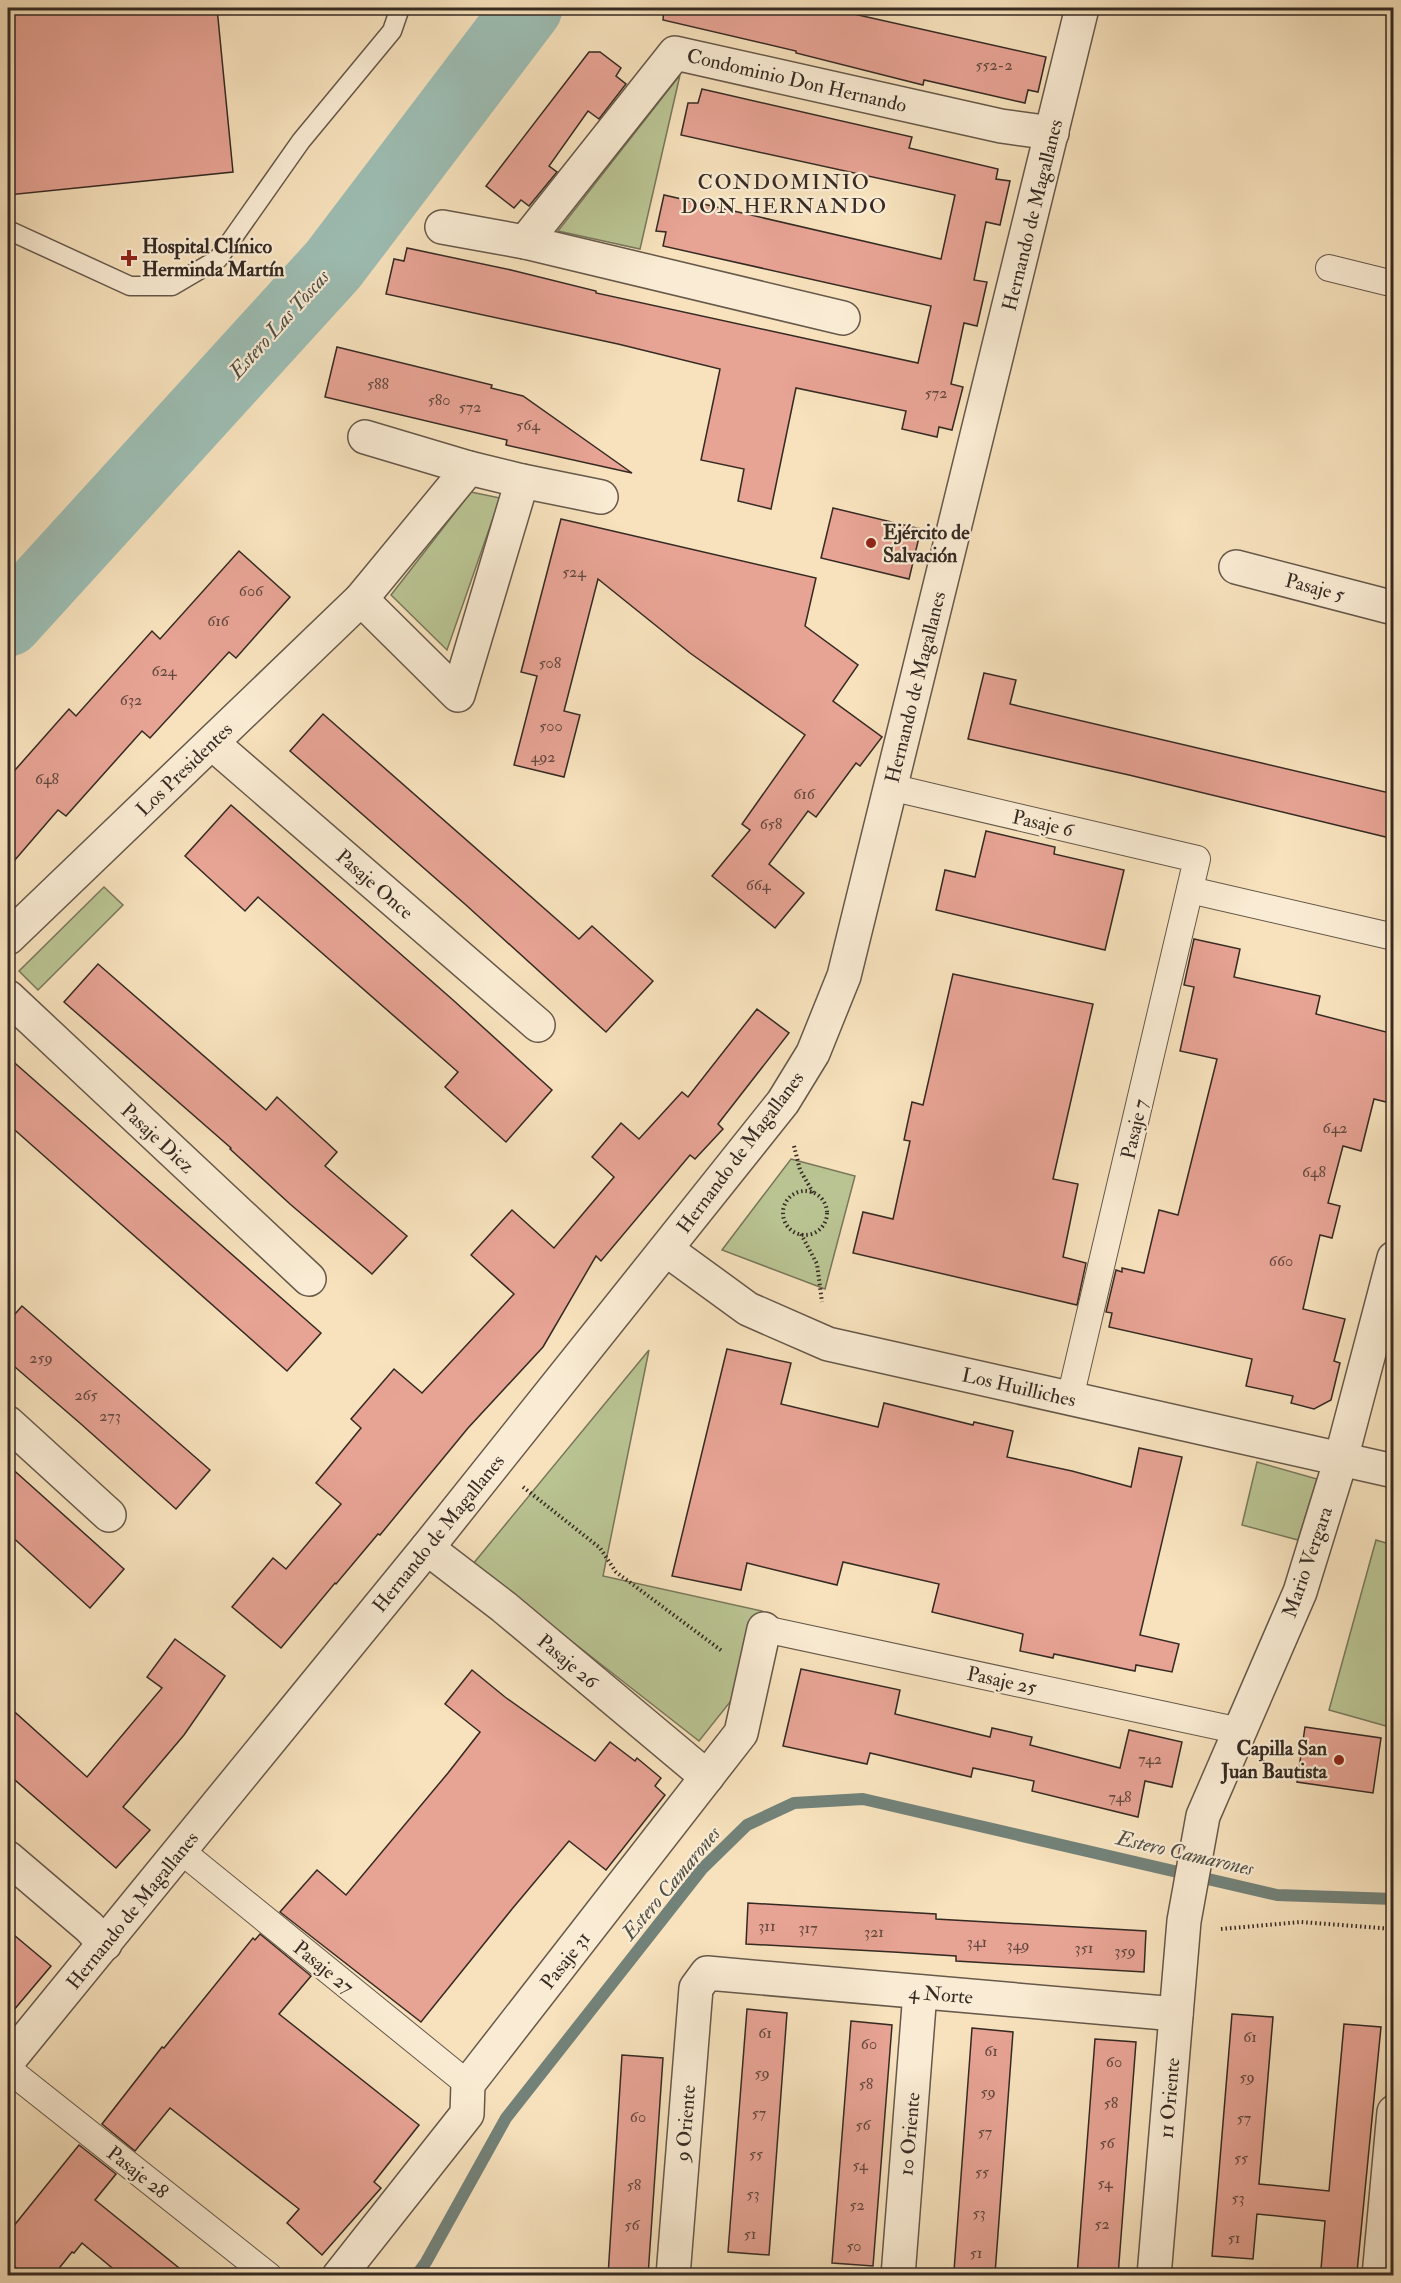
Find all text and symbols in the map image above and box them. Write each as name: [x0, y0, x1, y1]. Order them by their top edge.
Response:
street label: Condominio Don Hernando: [685, 43, 909, 118]
house number: 552-2: [976, 55, 1012, 75]
street label: Hernando de Magallanes: [997, 117, 1068, 313]
district label: CONDOMINIO DON HERNANDO: [680, 169, 888, 220]
place label: Hospital Clínico Herminda Martín: [142, 234, 285, 282]
marker: Hospital Clínico Herminda Martín: [120, 249, 138, 267]
water label: Estero Las Toscas: [222, 263, 336, 386]
house number: 588: [367, 374, 390, 394]
house number: 572: [925, 383, 947, 403]
house number: 580: [428, 390, 450, 410]
house number: 572: [459, 397, 481, 417]
house number: 564: [516, 415, 541, 435]
place label: Ejército de Salvación: [883, 520, 970, 568]
marker: Ejército de Salvación: [864, 536, 878, 550]
house number: 524: [562, 562, 587, 582]
street label: Pasaje 5: [1282, 568, 1348, 607]
house number: 606: [239, 581, 264, 601]
street label: Hernando de Magallanes: [880, 589, 951, 785]
house number: 616: [207, 611, 230, 631]
house number: 508: [539, 653, 562, 673]
house number: 624: [152, 661, 178, 681]
house number: 632: [120, 690, 142, 710]
house number: 500: [539, 716, 563, 736]
street label: Los Presidentes: [131, 717, 238, 822]
house number: 492: [531, 747, 555, 767]
house number: 648: [35, 769, 60, 789]
house number: 616: [793, 784, 816, 804]
street label: Pasaje 6: [1010, 804, 1077, 843]
house number: 658: [760, 814, 783, 834]
street label: Pasaje Once: [331, 844, 419, 925]
house number: 664: [746, 875, 772, 895]
street label: Hernando de Magallanes: [671, 1066, 810, 1238]
street label: Pasaje 7: [1115, 1097, 1154, 1162]
street label: Pasaje Diez: [116, 1098, 200, 1179]
house number: 642: [1323, 1118, 1347, 1138]
house number: 648: [1302, 1162, 1327, 1182]
house number: 660: [1269, 1251, 1293, 1271]
house number: 259: [29, 1348, 53, 1368]
street label: Los Huilliches: [959, 1362, 1079, 1413]
house number: 265: [74, 1385, 98, 1405]
house number: 273: [99, 1406, 121, 1426]
street label: Hernando de Magallanes: [367, 1449, 510, 1617]
street label: Mario Vergara: [1277, 1503, 1338, 1621]
street label: Pasaje 26: [532, 1629, 604, 1695]
street label: Pasaje 25: [965, 1661, 1039, 1700]
place label: Capilla San Juan Bautista: [1220, 1736, 1328, 1784]
house number: 742: [1138, 1749, 1162, 1769]
marker: Capilla San Juan Bautista: [1332, 1753, 1346, 1767]
house number: 748: [1108, 1787, 1132, 1807]
water label: Estero Camarones: [615, 1820, 728, 1947]
water label: Estero Camarones: [1112, 1824, 1257, 1883]
street label: Hernando de Magallanes: [61, 1826, 204, 1994]
house number: 311: [758, 1916, 776, 1936]
house number: 317: [798, 1918, 818, 1938]
house number: 321: [864, 1922, 884, 1942]
street label: Pasaje 31: [535, 1926, 596, 1994]
house number: 341: [967, 1932, 987, 1952]
street label: Pasaje 27: [288, 1935, 359, 1999]
house number: 349: [1007, 1935, 1029, 1955]
house number: 351: [1075, 1938, 1093, 1958]
house number: 359: [1114, 1941, 1136, 1961]
street label: 4 Norte: [908, 1979, 974, 2010]
house number: 61: [758, 2023, 772, 2043]
house number: 61: [1243, 2027, 1257, 2047]
house number: 60: [861, 2034, 877, 2054]
house number: 61: [984, 2041, 998, 2061]
house number: 60: [1106, 2052, 1122, 2072]
street label: 11 Oriente: [1154, 2057, 1185, 2139]
house number: 59: [754, 2063, 770, 2083]
house number: 59: [1239, 2067, 1255, 2087]
house number: 58: [859, 2074, 874, 2094]
house number: 59: [980, 2082, 996, 2102]
street label: 9 Oriente: [670, 2084, 701, 2164]
street label: 10 Oriente: [893, 2091, 926, 2177]
house number: 58: [1104, 2093, 1119, 2113]
house number: 57: [752, 2103, 767, 2123]
house number: 60: [630, 2107, 646, 2127]
house number: 57: [1237, 2108, 1252, 2128]
house number: 56: [855, 2115, 871, 2135]
house number: 57: [978, 2122, 993, 2142]
house number: 56: [1099, 2133, 1115, 2153]
street label: Pasaje 28: [102, 2141, 173, 2204]
house number: 55: [749, 2144, 763, 2164]
house number: 55: [1234, 2148, 1248, 2168]
house number: 54: [852, 2155, 869, 2175]
house number: 55: [975, 2162, 989, 2182]
house number: 54: [1097, 2173, 1114, 2193]
house number: 58: [627, 2175, 642, 2195]
house number: 53: [746, 2184, 760, 2204]
house number: 53: [1231, 2188, 1245, 2208]
house number: 52: [849, 2195, 865, 2215]
house number: 53: [972, 2203, 986, 2223]
house number: 52: [1094, 2214, 1110, 2234]
house number: 56: [624, 2215, 640, 2235]
house number: 51: [744, 2224, 756, 2244]
house number: 51: [1228, 2228, 1240, 2248]
house number: 50: [846, 2236, 862, 2256]
house number: 51: [970, 2243, 982, 2263]

